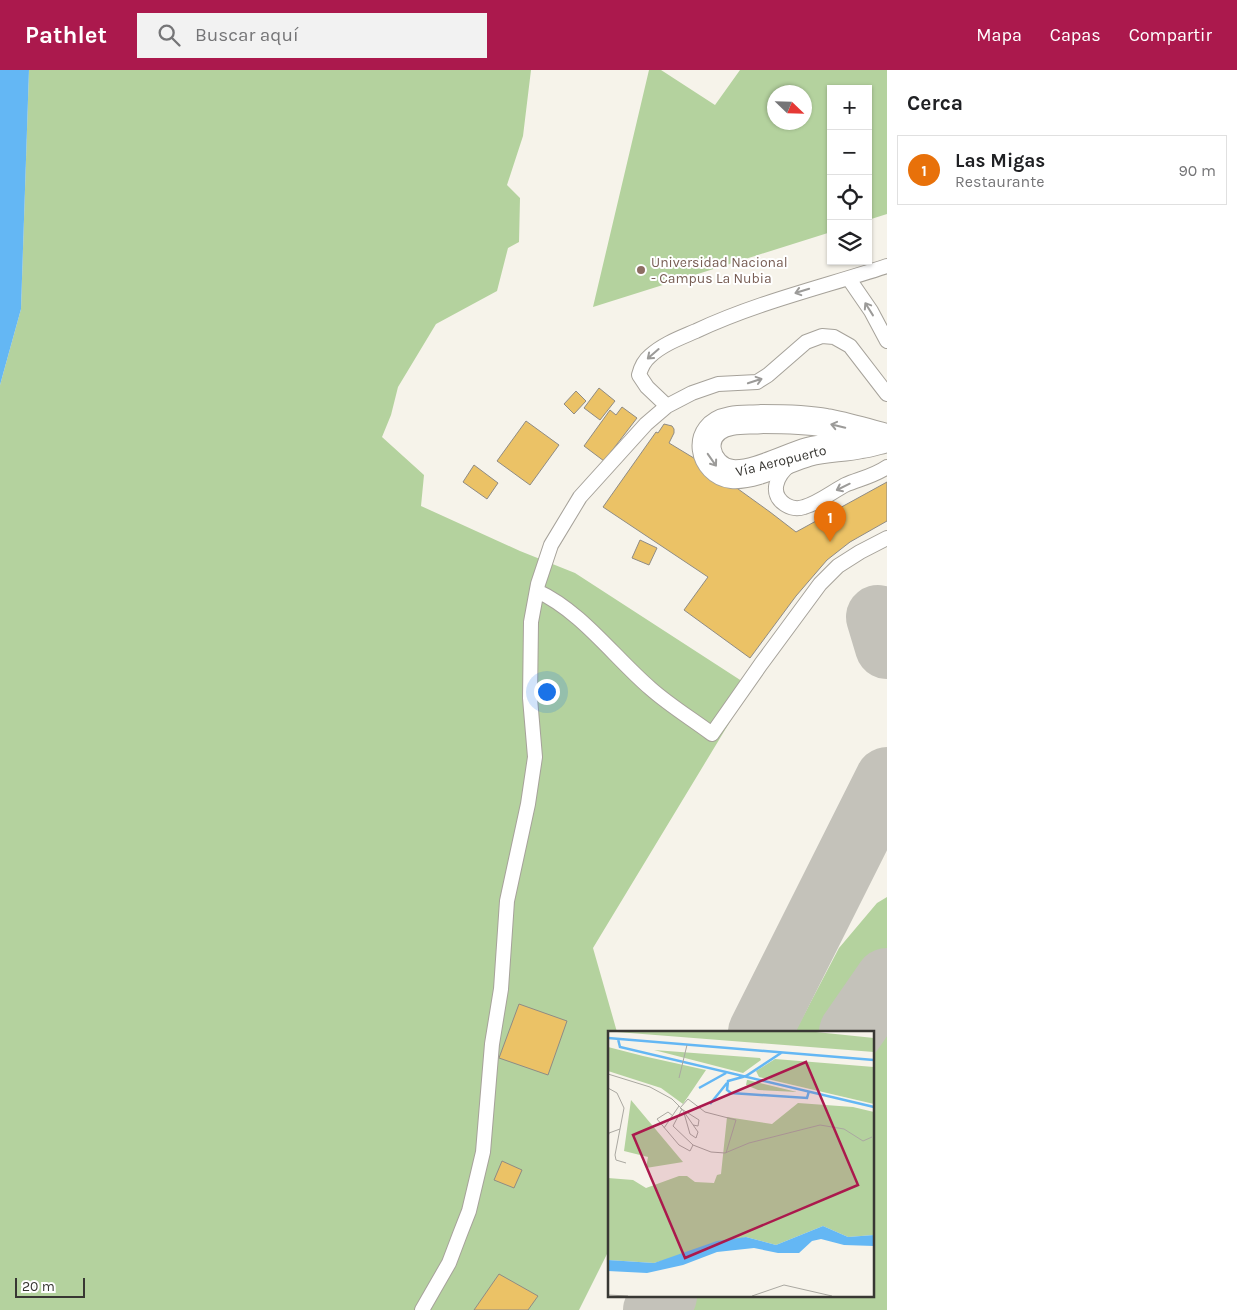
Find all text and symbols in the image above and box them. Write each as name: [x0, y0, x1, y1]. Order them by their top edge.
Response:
search box: [137, 13, 487, 58]
text: Pathlet: [25, 21, 107, 49]
icon: search: [155, 21, 183, 49]
text: Buscar aquí: [195, 24, 299, 46]
text: Mapa: [976, 24, 1022, 46]
text: Capas: [1050, 24, 1101, 46]
text: Compartir: [1129, 24, 1212, 46]
north arrow: [767, 85, 812, 130]
map controls: [827, 85, 872, 265]
button: +: [827, 85, 872, 130]
text: Cerca: [907, 91, 963, 115]
button: −: [827, 130, 872, 175]
text: Las Migas: [955, 150, 1045, 172]
text: 1: [921, 161, 927, 180]
text: 90 m: [1178, 161, 1216, 180]
text: Restaurante: [955, 172, 1044, 191]
button: locate: [827, 175, 872, 220]
button: layers: [827, 220, 872, 265]
place label: Universidad Nacional - Campus La Nubia: [651, 254, 788, 287]
marker: Universidad Nacional - Campus La Nubia: [635, 264, 647, 276]
one-way arrow: [794, 287, 810, 297]
one-way arrow: [864, 302, 874, 316]
one-way arrow: [646, 348, 659, 360]
one-way arrow: [747, 375, 763, 385]
one-way arrow: [831, 421, 847, 430]
street label: Vía Aeropuerto: [734, 442, 828, 480]
one-way arrow: [707, 453, 717, 467]
one-way arrow: [836, 483, 851, 492]
pin: 1: [814, 501, 846, 542]
your location: [534, 679, 560, 705]
inset map: [608, 1031, 874, 1298]
scale bar: [15, 1275, 85, 1298]
text: 20 m: [22, 1278, 55, 1295]

